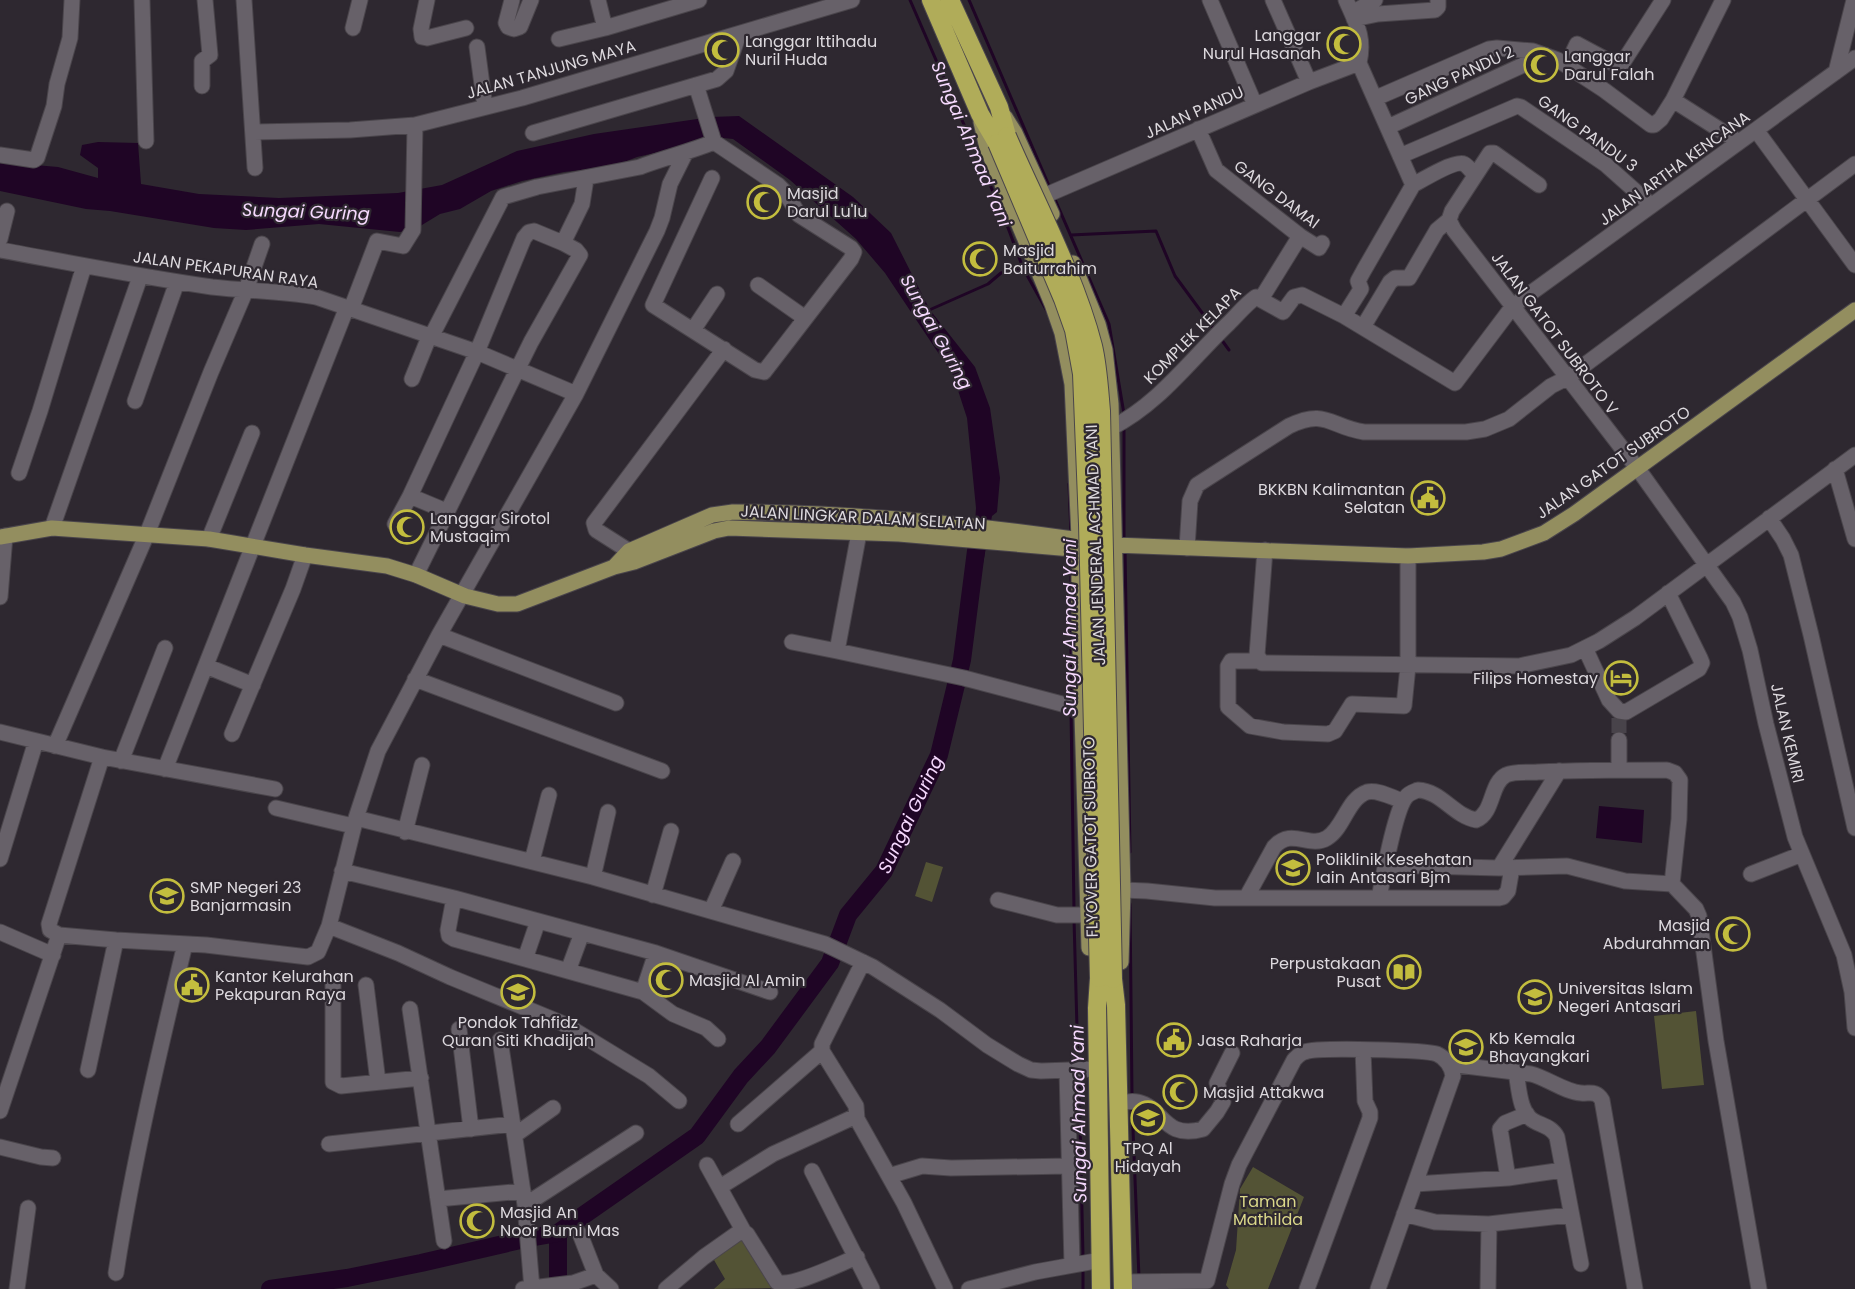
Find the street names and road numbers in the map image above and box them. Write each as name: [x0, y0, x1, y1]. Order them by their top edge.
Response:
street label: JALAN TANJUNG MAYA: [464, 34, 639, 105]
street label: GANG PANDU 2: [1401, 40, 1518, 111]
street label: JALAN PANDU: [1141, 80, 1247, 144]
street label: GANG PANDU 3: [1533, 89, 1642, 177]
street label: JALAN ARTHA KENCANA: [1594, 105, 1755, 231]
street label: GANG DAMAI: [1229, 155, 1324, 234]
street label: JALAN PEKAPURAN RAYA: [132, 245, 320, 294]
street label: JALAN GATOT SUBROTO V: [1486, 247, 1624, 420]
street label: KOMPLEK KELAPA: [1138, 281, 1246, 389]
street label: JALAN GATOT SUBROTO: [1532, 400, 1695, 524]
street label: JALAN JENDERAL ACHMAD YANI: [1080, 424, 1111, 666]
street label: JALAN LINGKAR DALAM SELATAN: [740, 500, 986, 535]
street label: JALAN KEMIRI: [1765, 681, 1810, 785]
street label: FLYOVER GATOT SUBROTO: [1077, 736, 1104, 938]

